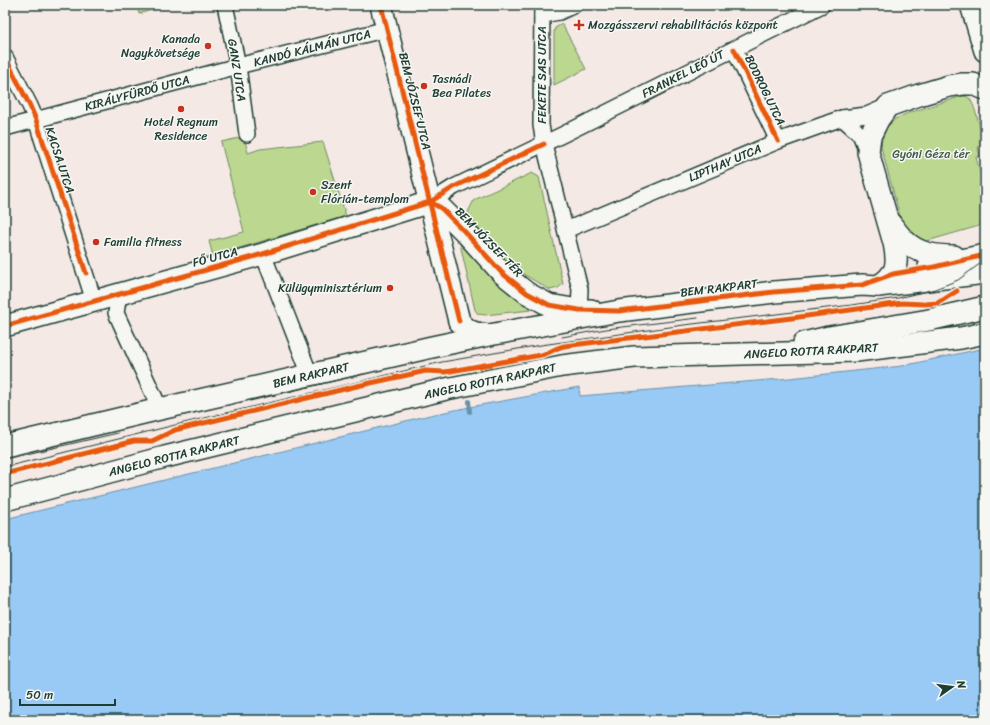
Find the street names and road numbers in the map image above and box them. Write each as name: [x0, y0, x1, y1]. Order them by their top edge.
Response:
street label: KANDÓ KÁLMÁN UTCA: [251, 23, 373, 73]
street label: FEKETE SAS UTCA: [531, 26, 553, 124]
street label: GANZ UTCA: [221, 37, 253, 103]
street label: FRANKEL LEÓ ÚT: [638, 43, 729, 104]
street label: BEM JÓZSEF UTCA: [392, 50, 438, 152]
street label: BODROG UTCA: [738, 51, 792, 129]
street label: KIRÁLYFÜRDŐ UTCA: [82, 68, 192, 118]
street label: KACSA UTCA: [39, 124, 81, 196]
street label: LIPTHAY UTCA: [685, 138, 765, 188]
street label: BEM JÓZSEF TÉR: [449, 202, 529, 282]
street label: FŐ UTCA: [190, 240, 240, 274]
street label: BEM RAKPART: [679, 272, 760, 304]
street label: ANGELO ROTTA RAKPART: [742, 336, 879, 366]
street label: BEM RAKPART: [271, 355, 353, 394]
street label: ANGELO ROTTA RAKPART: [421, 356, 559, 406]
street label: ANGELO ROTTA RAKPART: [105, 429, 242, 483]

